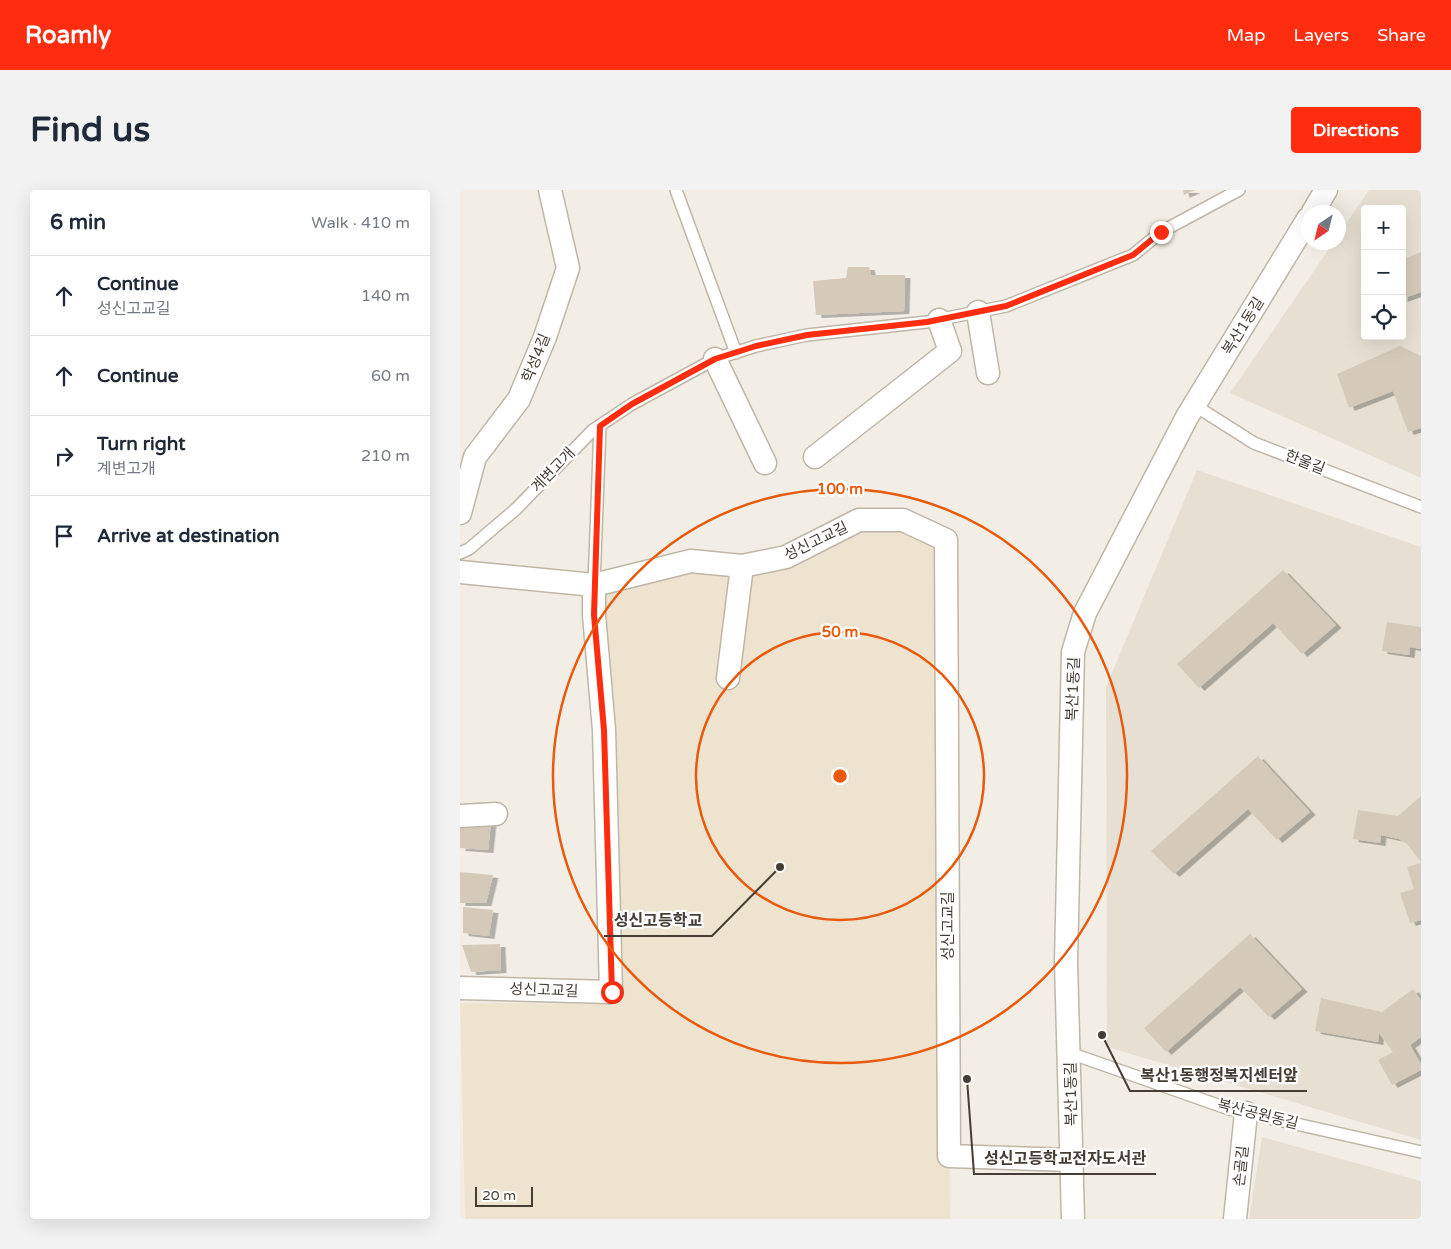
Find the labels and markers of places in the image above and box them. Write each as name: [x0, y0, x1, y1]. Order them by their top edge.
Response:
centre of rings: [831, 767, 849, 785]
callout: 성신고등학교: [604, 905, 712, 936]
callout: 복산1동행정복지센터앞: [1130, 1060, 1307, 1091]
callout: 성신고등학교전자도서관: [974, 1143, 1156, 1174]

